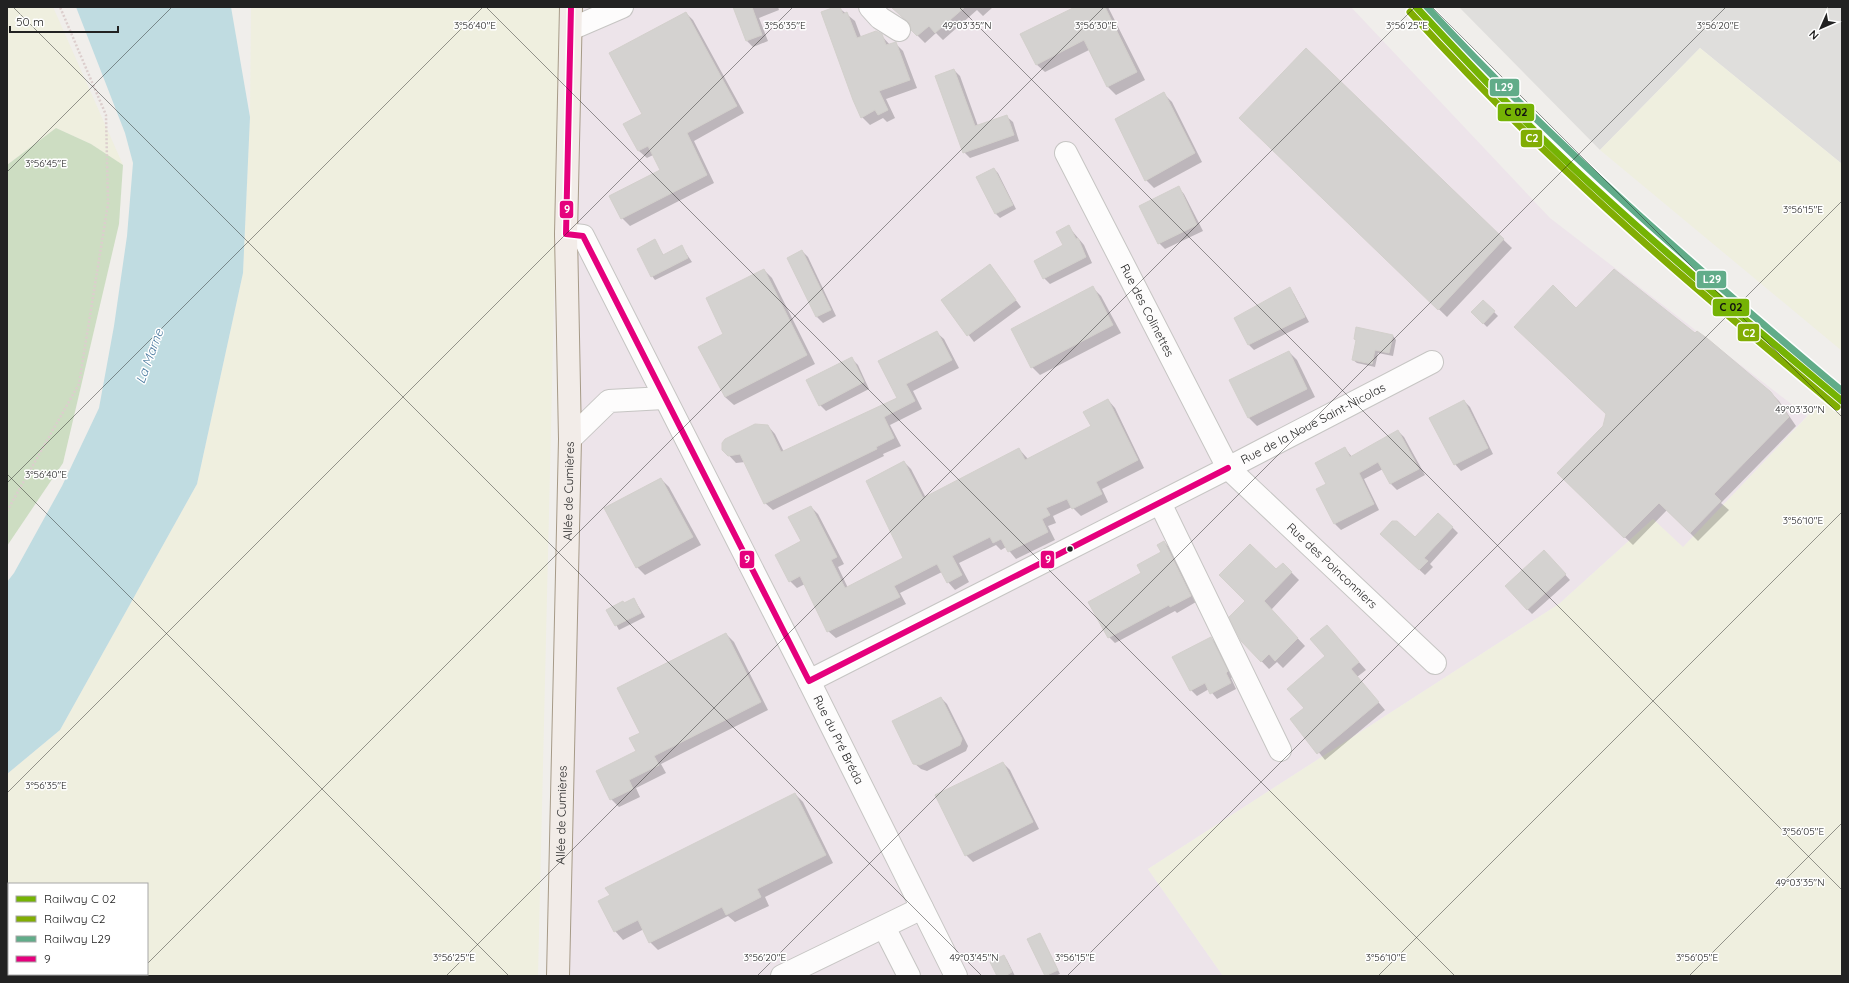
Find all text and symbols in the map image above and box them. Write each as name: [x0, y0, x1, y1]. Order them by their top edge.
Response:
scale bar: [10, 8, 118, 34]
north arrow: [1801, 8, 1841, 48]
text: 50 m: [16, 14, 44, 29]
text: 3°56'40"E: [454, 19, 496, 32]
text: 3°56'35"E: [764, 19, 806, 32]
text: 49°03'35"N: [943, 19, 991, 32]
text: 3°56'30"E: [1075, 19, 1117, 32]
text: 3°56'25"E: [1386, 19, 1428, 32]
text: 3°56'20"E: [1697, 19, 1739, 32]
text: N: [1806, 27, 1822, 43]
line badge: L29: [1489, 78, 1520, 97]
text: L29: [1495, 80, 1513, 94]
line badge: C 02: [1497, 103, 1535, 122]
text: C 02: [1505, 105, 1528, 119]
line badge: C2: [1520, 129, 1543, 148]
text: C2: [1525, 131, 1539, 145]
text: 3°56'45"E: [25, 157, 67, 170]
line badge: 9: [559, 200, 574, 219]
text: 9: [564, 202, 570, 216]
text: 3°56'15"E: [1783, 203, 1823, 216]
street label: Rue des Colinettes: [1117, 261, 1178, 359]
line badge: L29: [1696, 270, 1727, 289]
text: L29: [1703, 272, 1721, 286]
line badge: C 02: [1712, 298, 1750, 317]
text: C 02: [1720, 300, 1743, 314]
line badge: C2: [1737, 323, 1760, 342]
water label: La Marne: [132, 326, 166, 385]
text: C2: [1742, 326, 1756, 340]
street label: Rue de la Noue Saint-Nicolas: [1238, 379, 1388, 467]
text: 49°03'30"N: [1775, 403, 1825, 416]
street label: Allée de Cumières: [560, 441, 577, 541]
text: 3°56'40"E: [25, 468, 67, 481]
text: 3°56'10"E: [1783, 514, 1824, 527]
street label: Rue des Poinconniers: [1284, 519, 1381, 612]
unlabelled marker: [1065, 544, 1075, 554]
line badge: 9: [739, 550, 755, 569]
line badge: 9: [1040, 550, 1055, 569]
text: 9: [744, 552, 750, 566]
text: 9: [1045, 552, 1051, 566]
street label: Rue du Pré Bréda: [810, 693, 867, 787]
street label: Allée de Cumières: [552, 765, 570, 865]
text: 3°56'35"E: [25, 779, 67, 792]
text: 3°56'05"E: [1782, 825, 1824, 838]
text: 49°03'35"N: [1776, 876, 1824, 889]
legend: [8, 883, 148, 975]
text: Railway C 02: [44, 891, 116, 906]
text: Railway C2: [44, 911, 106, 926]
text: Railway L29: [44, 931, 111, 946]
text: 9: [44, 951, 51, 966]
text: 3°56'25"E: [433, 951, 475, 964]
text: 3°56'20"E: [744, 951, 786, 964]
text: 49°03'45"N: [950, 951, 999, 964]
text: 3°56'15"E: [1055, 951, 1095, 964]
text: 3°56'10"E: [1366, 951, 1407, 964]
text: 3°56'05"E: [1676, 951, 1718, 964]

